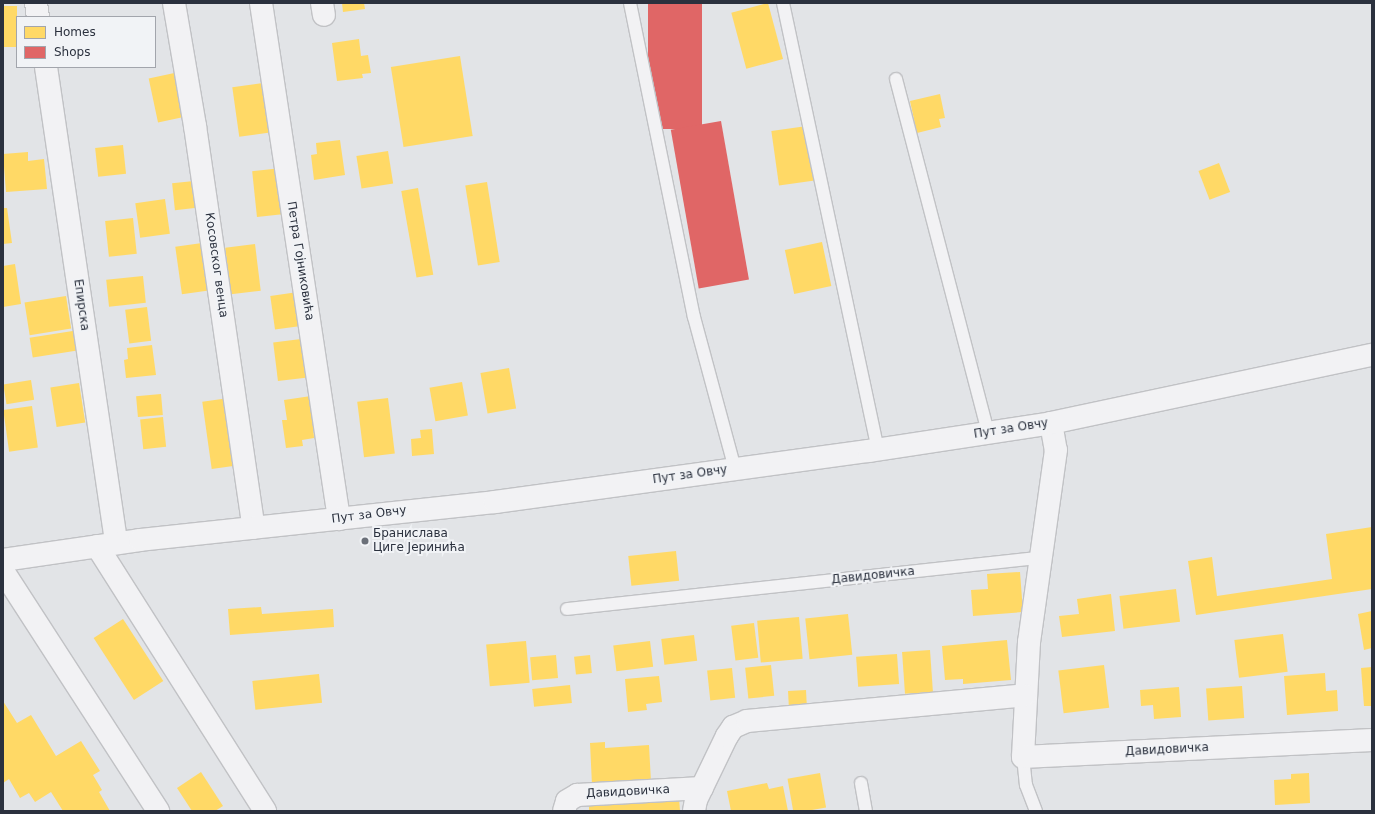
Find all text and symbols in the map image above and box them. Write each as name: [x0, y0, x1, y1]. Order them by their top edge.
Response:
legend: [16, 16, 156, 68]
text: Homes: [54, 25, 96, 39]
text: Shops: [54, 45, 90, 59]
street label: Петра Гојниковића: [283, 200, 317, 322]
street label: Косовског венца: [201, 212, 231, 318]
street label: Епирска: [70, 278, 92, 332]
street label: Пут за Овчу: [973, 416, 1049, 442]
street label: Пут за Овчу: [652, 463, 728, 487]
street label: Пут за Овчу: [331, 503, 407, 527]
place label: Бранислава Циге Јеринића: [373, 527, 465, 555]
marker: Бранислава Циге Јеринића: [360, 536, 370, 546]
street label: Давидовичка: [831, 564, 915, 588]
street label: Давидовичка: [1125, 741, 1209, 759]
street label: Давидовичка: [586, 783, 670, 801]

